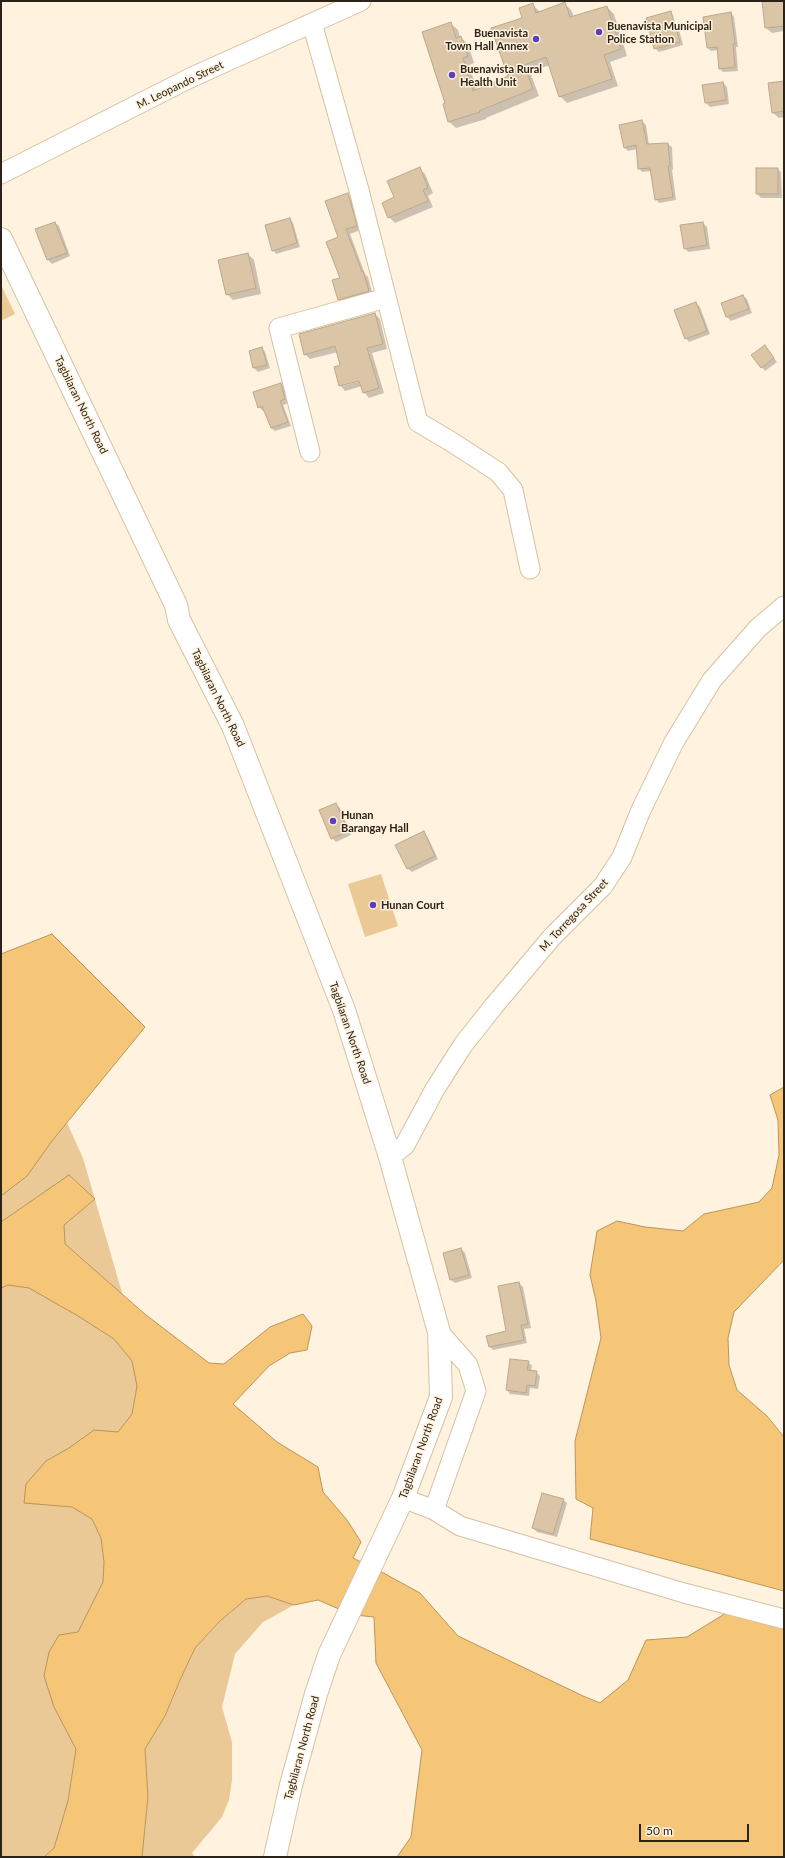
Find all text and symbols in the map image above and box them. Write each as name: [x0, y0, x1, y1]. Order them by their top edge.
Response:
place label: Buenavista Municipal Police Station: [607, 19, 712, 45]
place label: Buenavista Town Hall Annex: [445, 26, 528, 52]
marker: Buenavista Municipal Police Station: [594, 27, 604, 37]
marker: Buenavista Town Hall Annex: [531, 34, 541, 44]
street label: M. Leopando Street: [134, 58, 226, 112]
place label: Buenavista Rural Health Unit: [460, 62, 542, 88]
marker: Buenavista Rural Health Unit: [447, 70, 457, 80]
street label: Tagbilaran North Road: [52, 354, 110, 456]
street label: Tagbilaran North Road: [189, 647, 247, 749]
place label: Hunan Barangay Hall: [341, 808, 409, 834]
marker: Hunan Barangay Hall: [328, 816, 338, 826]
street label: M. Torregosa Street: [537, 876, 611, 954]
place label: Hunan Court: [381, 898, 444, 912]
marker: Hunan Court: [368, 900, 378, 910]
street label: Tagbilaran North Road: [326, 980, 374, 1086]
street label: Tagbilaran North Road: [396, 1395, 446, 1501]
street label: Tagbilaran North Road: [282, 1694, 322, 1802]
scale bar: [641, 1816, 751, 1842]
text: 50 m: [646, 1823, 673, 1838]

